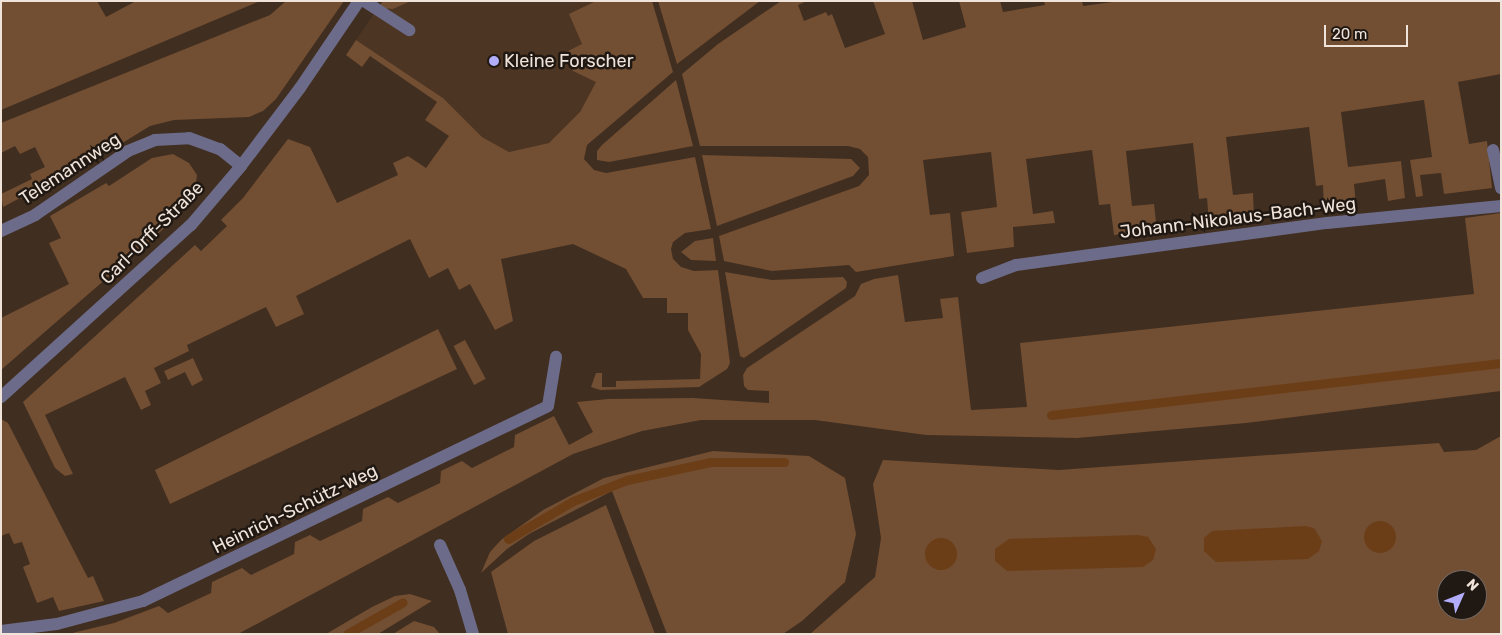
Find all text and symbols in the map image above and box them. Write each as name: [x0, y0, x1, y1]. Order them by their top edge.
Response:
scale bar: [1327, 15, 1411, 47]
text: 20 m: [1332, 25, 1367, 43]
place label: Kleine Forscher: [504, 50, 634, 72]
marker: Kleine Forscher: [488, 55, 500, 67]
street label: Telemannweg: [16, 128, 124, 210]
street label: Carl-Orff-Straße: [96, 177, 208, 289]
street label: Johann-Nikolaus-Bach-Weg: [1119, 193, 1357, 243]
street label: Heinrich-Schütz-Weg: [209, 460, 381, 558]
north arrow: [1437, 570, 1487, 620]
text: N: [1463, 575, 1482, 594]

